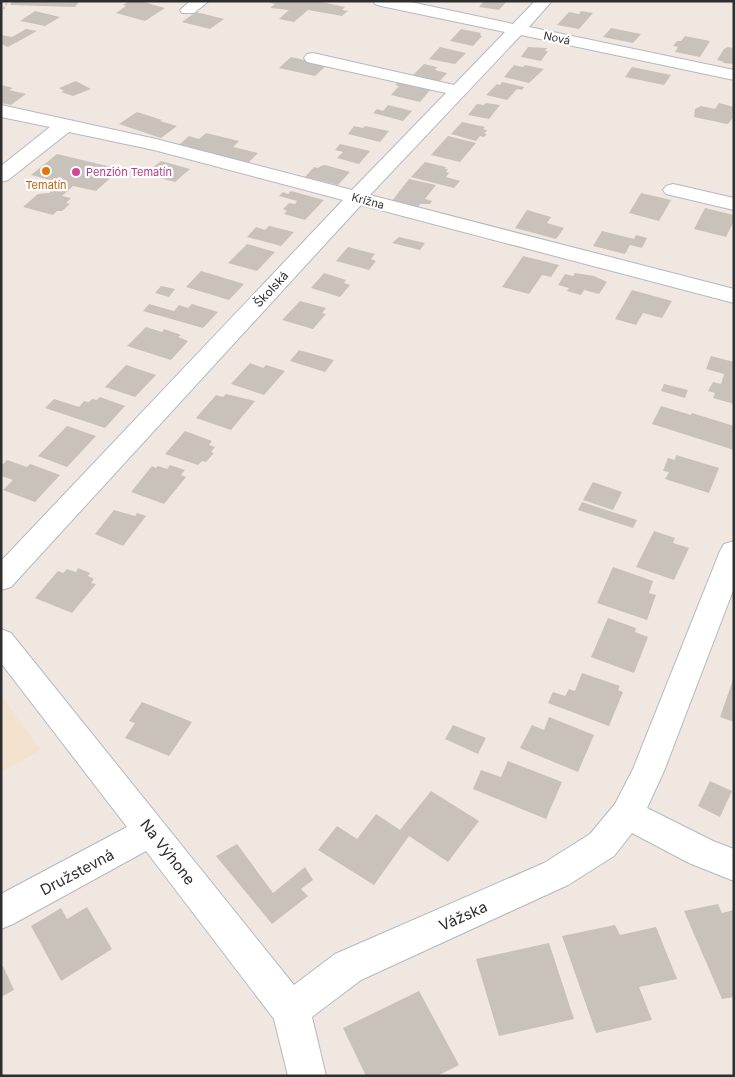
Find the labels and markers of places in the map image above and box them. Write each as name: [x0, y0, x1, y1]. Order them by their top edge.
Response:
marker: Tematín: [40, 165, 52, 177]
place label: Penzión Tematín: [86, 165, 172, 179]
marker: Penzión Tematín: [70, 166, 82, 178]
place label: Tematín: [25, 178, 67, 192]

